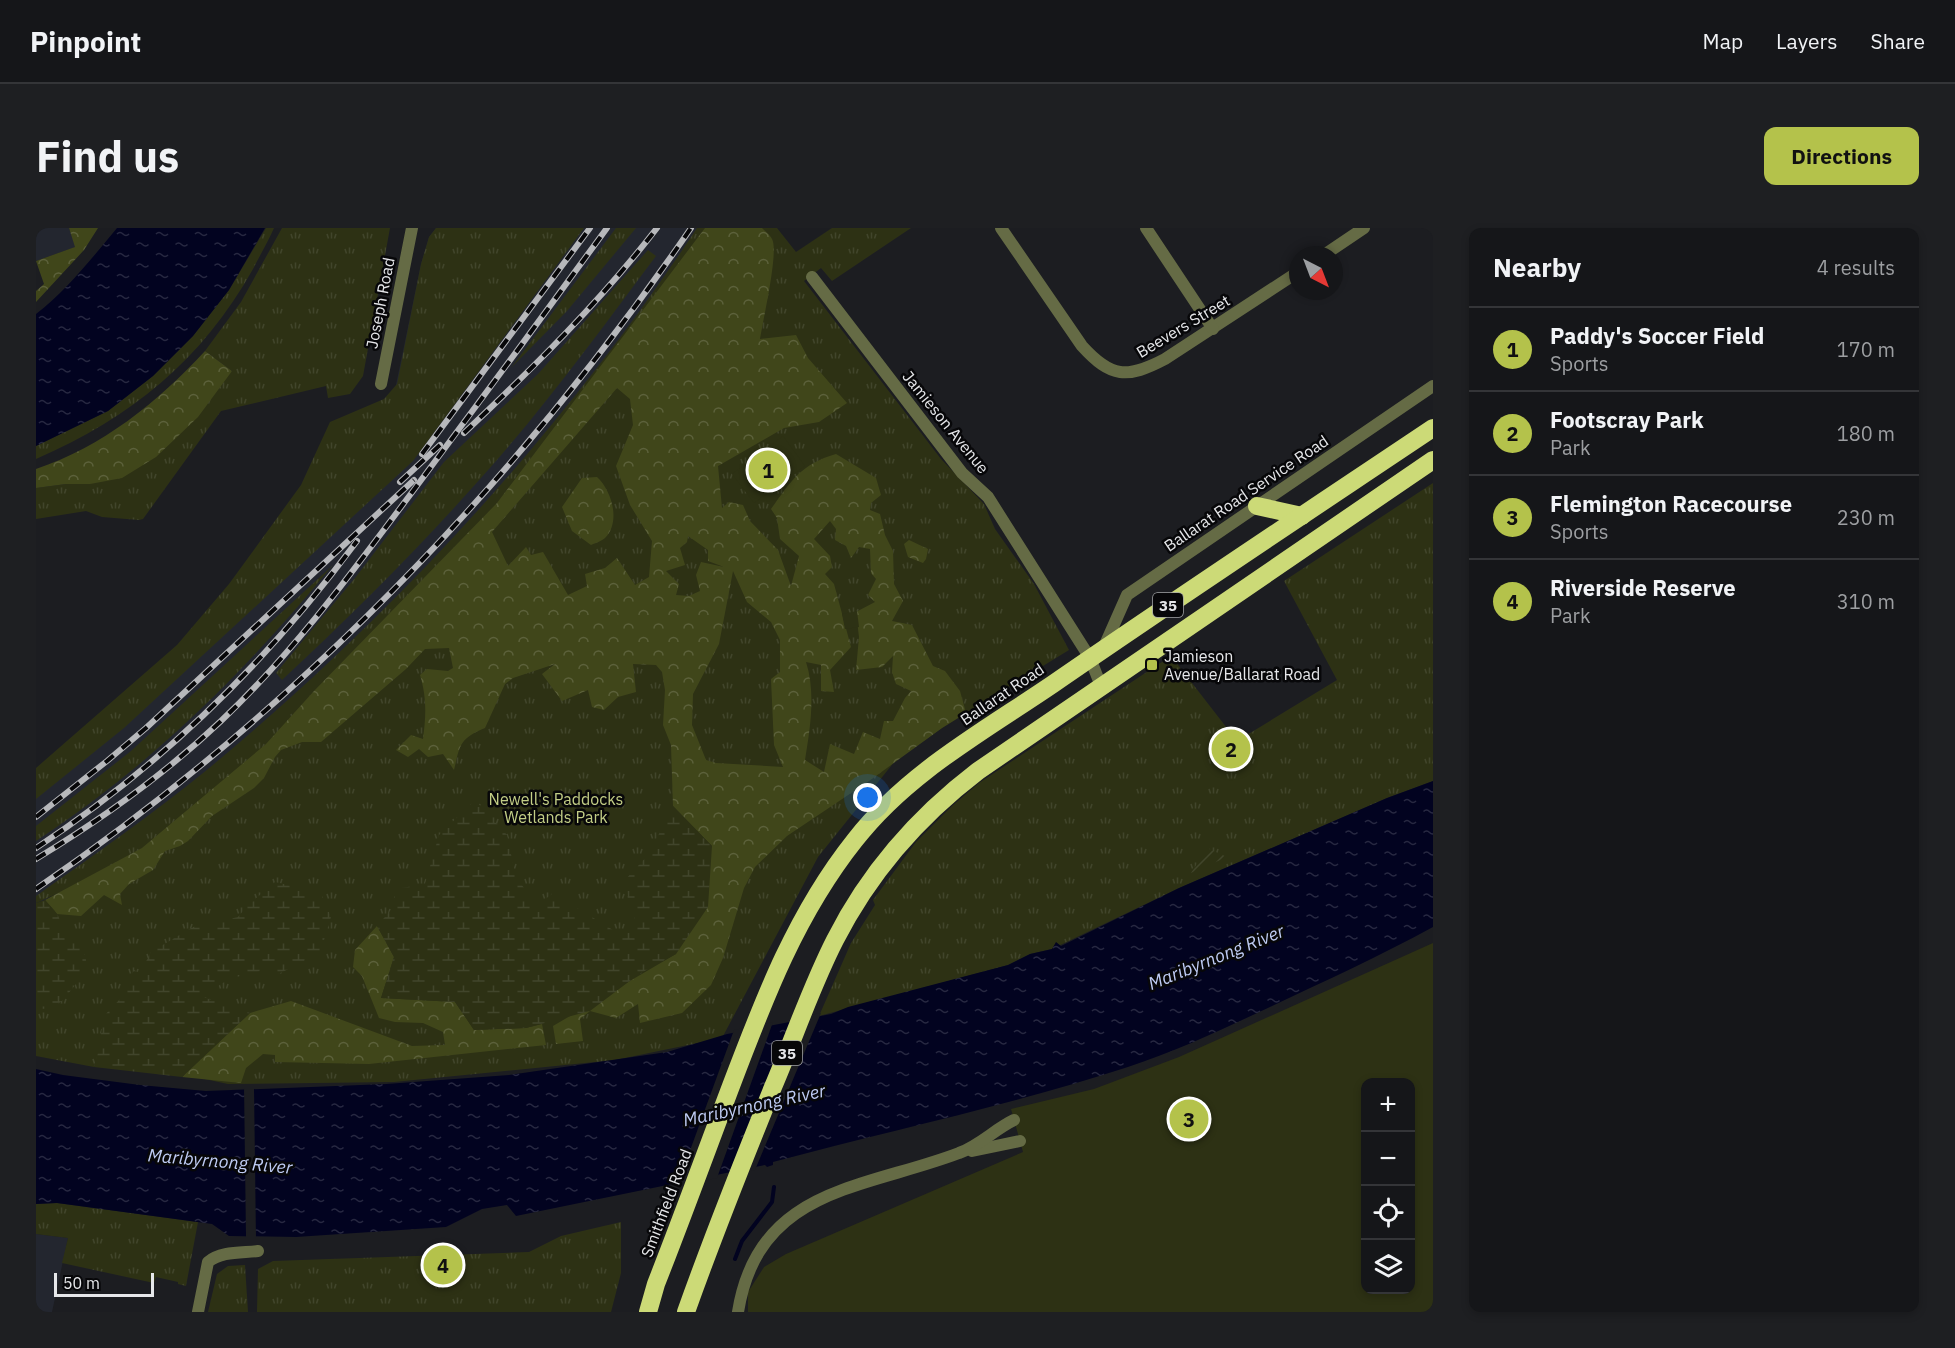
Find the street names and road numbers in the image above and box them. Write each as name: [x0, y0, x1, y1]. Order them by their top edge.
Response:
street label: Joseph Road: [361, 256, 399, 350]
street label: Beevers Street: [1133, 290, 1233, 362]
street label: Jamieson Avenue: [898, 367, 994, 478]
street label: Ballarat Road Service Road: [1160, 431, 1332, 555]
road number: 35: [1153, 593, 1183, 617]
street label: Ballarat Road: [956, 659, 1048, 729]
road number: 35: [772, 1041, 802, 1065]
street label: Smithfield Road: [636, 1146, 696, 1260]

